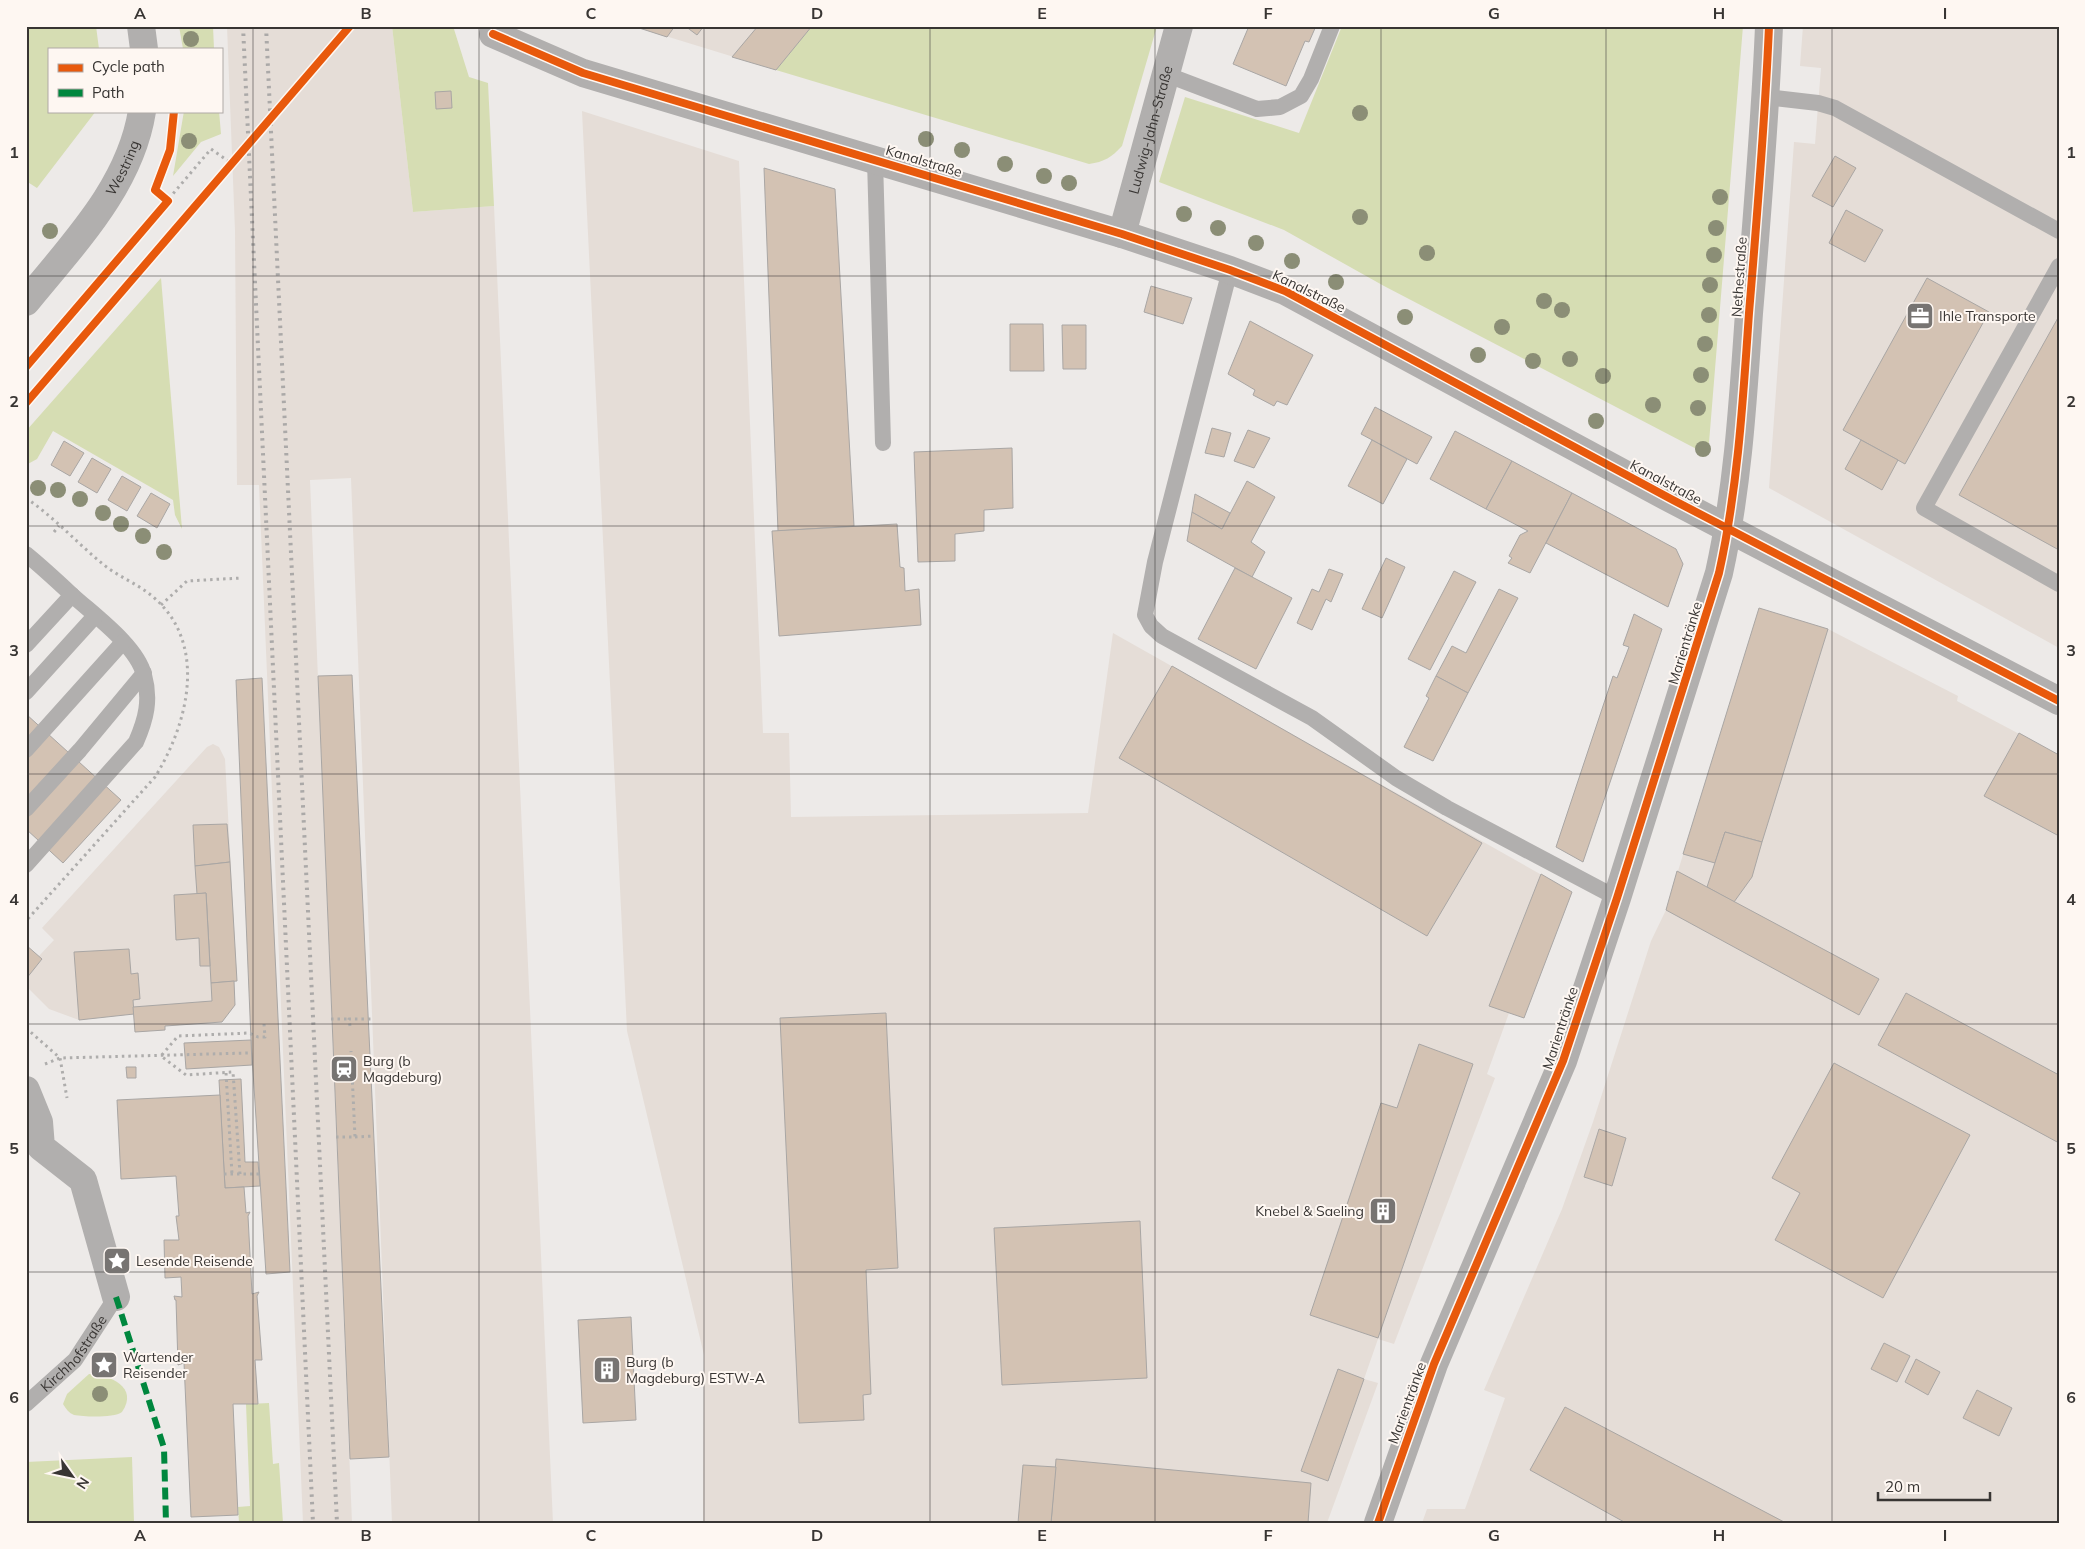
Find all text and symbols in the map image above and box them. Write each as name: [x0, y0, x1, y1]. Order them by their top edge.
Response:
text: A: [134, 3, 146, 23]
text: B: [360, 3, 372, 23]
text: C: [586, 3, 597, 23]
text: D: [811, 3, 823, 23]
text: E: [1037, 3, 1047, 23]
text: F: [1263, 3, 1273, 23]
text: G: [1488, 3, 1500, 23]
text: H: [1713, 3, 1725, 23]
text: I: [1943, 3, 1947, 23]
legend: [48, 48, 222, 112]
text: Cycle path: [92, 57, 165, 76]
street label: Ludwig-Jahn-Straße: [1124, 64, 1177, 196]
text: Path: [92, 83, 124, 102]
street label: Westring: [102, 138, 143, 199]
street label: Kanalstraße: [884, 141, 964, 181]
text: 1: [9, 142, 19, 162]
text: 1: [2066, 142, 2076, 162]
street label: Nethestraße: [1727, 236, 1751, 318]
street label: Kanalstraße: [1270, 266, 1348, 316]
office icon: Ihle Transporte: [1905, 301, 1935, 331]
place label: Ihle Transporte: [1939, 307, 2036, 325]
text: 2: [9, 391, 19, 411]
text: 2: [2066, 391, 2076, 411]
street label: Kanalstraße: [1627, 456, 1705, 508]
street label: Marientränke: [1664, 599, 1706, 687]
text: 3: [9, 640, 19, 660]
text: 3: [2066, 640, 2076, 660]
text: 4: [9, 889, 19, 909]
text: 4: [2066, 889, 2076, 909]
street label: Marientränke: [1538, 984, 1582, 1072]
place label: Burg (b Magdeburg): [363, 1052, 442, 1086]
station icon: Burg (b Magdeburg): [329, 1054, 359, 1084]
text: 5: [9, 1138, 19, 1158]
text: 5: [2066, 1138, 2076, 1158]
building icon: Knebel & Saeling: [1368, 1196, 1398, 1226]
place label: Knebel & Saeling: [1255, 1202, 1364, 1220]
place icon: Lesende Reisende: [102, 1246, 132, 1276]
place label: Lesende Reisende: [136, 1252, 253, 1270]
street label: Kirchhofstraße: [37, 1312, 111, 1396]
place label: Wartender Reisender: [123, 1348, 194, 1382]
place icon: Wartender Reisender: [89, 1350, 119, 1380]
place label: Burg (b Magdeburg) ESTW-A: [626, 1353, 766, 1387]
building icon: Burg (b Magdeburg) ESTW-A: [592, 1355, 622, 1385]
street label: Marientränke: [1384, 1360, 1430, 1446]
text: 6: [9, 1387, 19, 1407]
text: 6: [2066, 1387, 2076, 1407]
north arrow: [48, 1452, 98, 1502]
scale bar: [1878, 1469, 1990, 1501]
text: N: [72, 1474, 93, 1492]
text: 20 m: [1885, 1477, 1920, 1496]
text: A: [134, 1525, 146, 1545]
text: B: [360, 1525, 372, 1545]
text: C: [586, 1525, 597, 1545]
text: D: [811, 1525, 823, 1545]
text: E: [1037, 1525, 1047, 1545]
text: F: [1263, 1525, 1273, 1545]
text: G: [1488, 1525, 1500, 1545]
text: H: [1713, 1525, 1725, 1545]
text: I: [1943, 1525, 1947, 1545]

